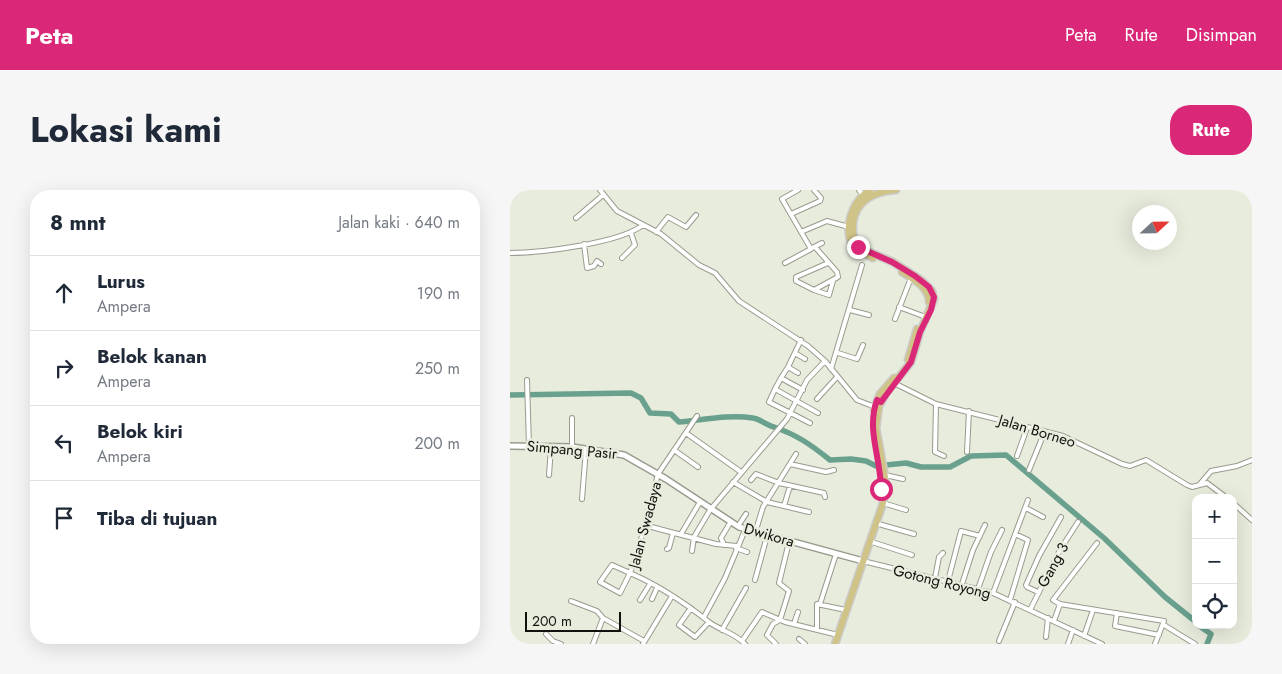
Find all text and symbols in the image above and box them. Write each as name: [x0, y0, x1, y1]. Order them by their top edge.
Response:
text: Peta: [25, 18, 74, 53]
text: Peta: [1065, 22, 1097, 48]
text: Rute: [1125, 22, 1158, 48]
text: Disimpan: [1186, 22, 1257, 48]
text: Lokasi kami: [30, 105, 222, 155]
button: Rute: [1170, 105, 1252, 155]
north arrow: [1132, 205, 1177, 250]
text: 8 mnt: [50, 208, 105, 238]
text: Jalan kaki · 640 m: [338, 211, 460, 234]
route end: [847, 236, 870, 259]
text: Lurus: [97, 268, 145, 295]
icon: ahead: [50, 279, 78, 307]
text: 190 m: [417, 282, 460, 305]
text: Ampera: [97, 295, 151, 318]
text: Belok kanan: [97, 343, 207, 370]
icon: right: [50, 354, 78, 382]
text: 250 m: [415, 357, 460, 380]
text: Ampera: [97, 370, 151, 393]
street label: Jalan Borneo: [994, 408, 1078, 453]
text: Belok kiri: [97, 418, 183, 445]
icon: left: [50, 429, 78, 457]
text: 200 m: [414, 432, 460, 455]
street label: Simpang Pasir: [526, 435, 619, 465]
text: Ampera: [97, 445, 151, 468]
route start: [870, 478, 893, 501]
street label: Jalan Swadaya: [622, 479, 667, 573]
map controls: [1192, 494, 1237, 629]
button: +: [1192, 494, 1237, 539]
icon: arrive: [50, 504, 78, 532]
text: Tiba di tujuan: [97, 505, 217, 532]
street label: Dwikora: [741, 517, 797, 553]
street label: Gang 3: [1032, 539, 1074, 591]
button: −: [1192, 539, 1237, 584]
street label: Gotong Royong: [891, 559, 993, 605]
button: locate: [1192, 584, 1237, 629]
scale bar: [525, 609, 621, 632]
text: 200 m: [532, 611, 572, 631]

